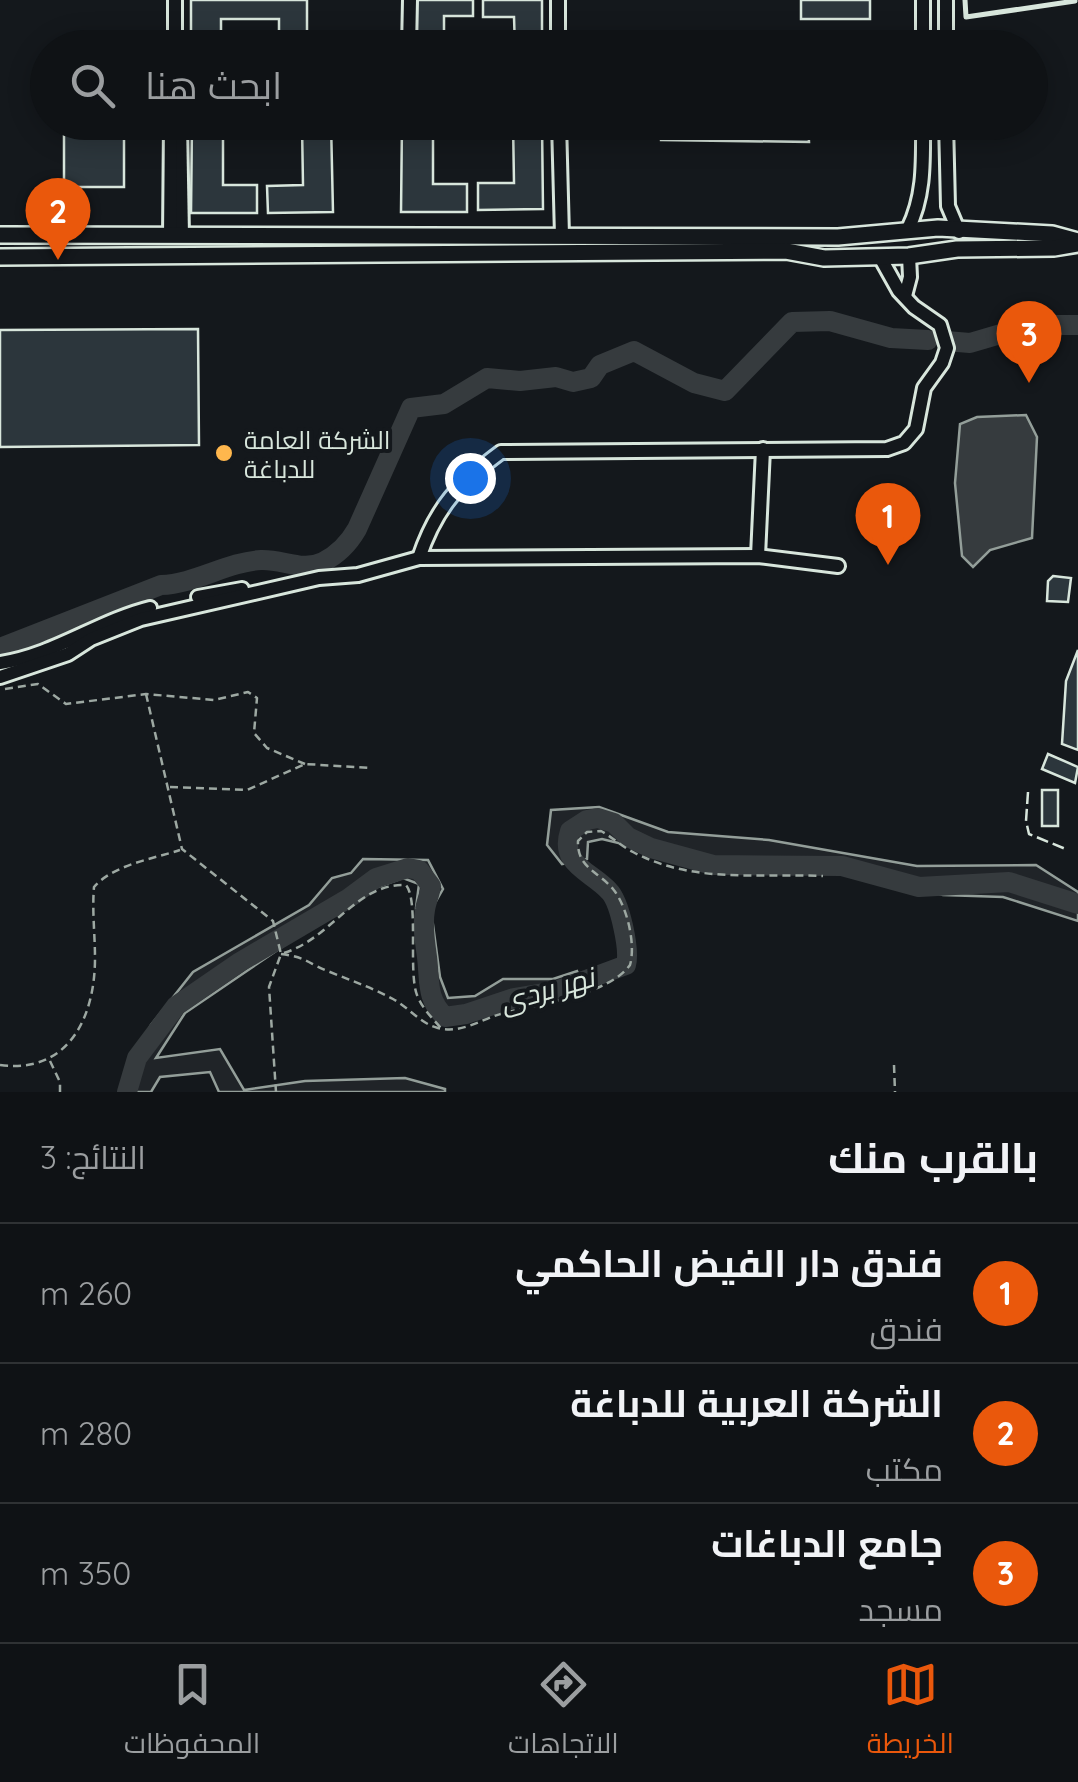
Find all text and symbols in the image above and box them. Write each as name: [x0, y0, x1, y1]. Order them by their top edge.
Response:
search box: [30, 30, 1048, 140]
icon: search: [65, 58, 120, 113]
text: ابحث هنا: [145, 61, 282, 109]
pin: 2: [26, 178, 90, 260]
pin: 3: [996, 300, 1062, 383]
place label: الشركة العامة للدباغة: [244, 424, 390, 484]
marker: الشركة العامة للدباغة: [213, 442, 235, 464]
your location: [445, 453, 496, 504]
pin: 1: [856, 482, 920, 565]
water label: نهر بردى: [496, 958, 601, 1019]
text: بالقرب منك: [828, 1131, 1038, 1184]
text: النتائج: 3: [40, 1137, 146, 1177]
text: فندق دار الفيض الحاكمي: [515, 1239, 943, 1287]
text: 260 m: [40, 1273, 132, 1313]
text: 1: [999, 1273, 1012, 1313]
text: فندق: [869, 1309, 943, 1349]
text: الشركة العربية للدباغة: [570, 1379, 943, 1427]
text: 280 m: [40, 1413, 132, 1453]
text: 2: [996, 1413, 1015, 1453]
text: مكتب: [866, 1449, 943, 1489]
text: جامع الدباغات: [711, 1519, 943, 1567]
text: 350 m: [40, 1553, 131, 1593]
text: 3: [997, 1553, 1014, 1593]
text: مسجد: [859, 1589, 943, 1629]
tab: المحفوظات: [124, 1657, 260, 1769]
tab: الاتجاهات: [508, 1657, 619, 1769]
tab: الخريطة: [867, 1657, 954, 1769]

